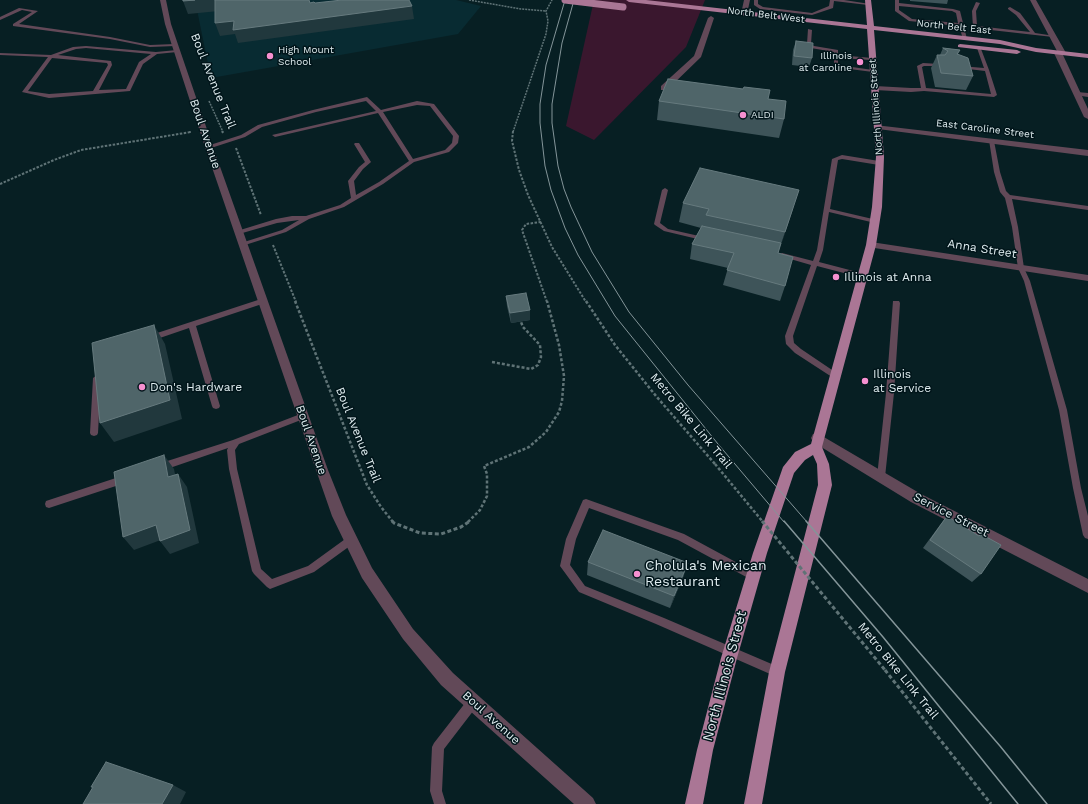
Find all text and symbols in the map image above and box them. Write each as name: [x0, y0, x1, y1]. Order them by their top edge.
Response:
street label: North Belt West: [727, 4, 805, 26]
street label: North Belt East: [916, 17, 992, 37]
street label: Boul Avenue Trail: [187, 31, 239, 131]
place label: High Mount School: [278, 44, 334, 68]
place label: Illinois at Caroline: [799, 50, 852, 74]
marker: High Mount School: [265, 51, 275, 61]
marker: Illinois at Caroline: [855, 57, 865, 67]
street label: North Illinois Street: [867, 59, 885, 155]
street label: Boul Avenue: [186, 97, 224, 171]
place label: ALDI: [751, 109, 774, 121]
marker: ALDI: [738, 110, 748, 120]
street label: East Caroline Street: [935, 117, 1035, 141]
street label: Anna Street: [946, 236, 1018, 262]
place label: Illinois at Anna: [844, 270, 931, 284]
marker: Illinois at Anna: [831, 272, 841, 282]
place label: Illinois at Service: [873, 367, 931, 395]
street label: Metro Bike Link Trail: [647, 370, 735, 472]
marker: Illinois at Service: [860, 376, 870, 386]
place label: Don's Hardware: [150, 380, 242, 394]
marker: Don's Hardware: [137, 382, 147, 392]
street label: Boul Avenue Trail: [332, 385, 384, 485]
street label: Boul Avenue: [292, 403, 330, 477]
street label: Service Street: [911, 490, 991, 540]
place label: Cholula's Mexican Restaurant: [645, 558, 767, 590]
marker: Cholula's Mexican Restaurant: [632, 569, 642, 579]
street label: North Illinois Street: [699, 609, 751, 743]
street label: Metro Bike Link Trail: [855, 620, 941, 722]
street label: Boul Avenue: [459, 688, 523, 748]

